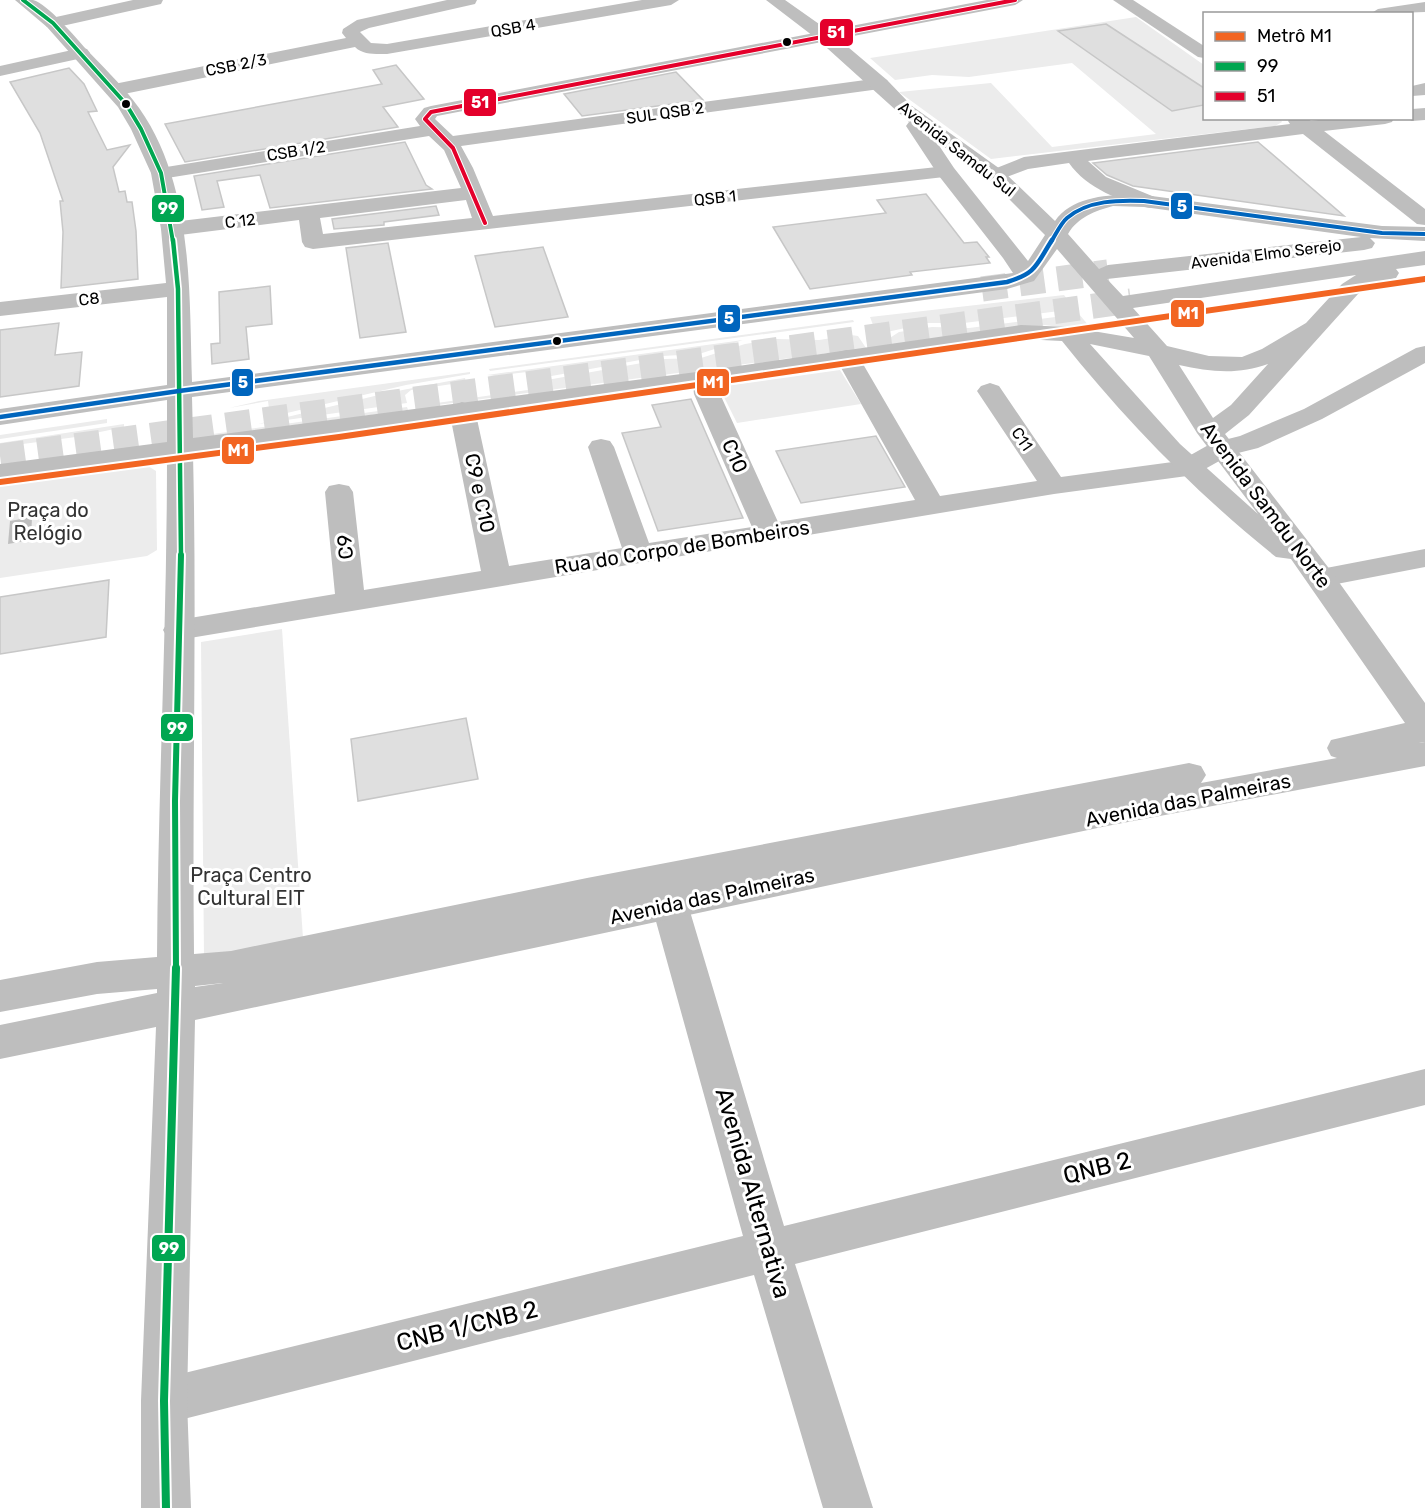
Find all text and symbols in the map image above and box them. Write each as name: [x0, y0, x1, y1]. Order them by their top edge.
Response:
legend: [1203, 12, 1413, 120]
street label: QSB 4: [489, 15, 537, 41]
line badge: 51: [819, 18, 854, 47]
text: 51: [827, 23, 845, 42]
text: Metrô M1: [1257, 25, 1332, 47]
unlabelled marker: [781, 36, 793, 48]
street label: CSB 2/3: [204, 50, 268, 80]
text: 99: [1257, 55, 1278, 77]
text: 51: [1257, 85, 1275, 107]
line badge: 51: [463, 88, 497, 117]
text: 51: [471, 93, 489, 112]
street label: Avenida Samdu Sul: [895, 97, 1019, 201]
unlabelled marker: [120, 98, 132, 110]
street label: SUL QSB 2: [625, 98, 705, 128]
street label: CSB 1/2: [265, 137, 327, 165]
street label: QSB 1: [693, 186, 737, 210]
line badge: 5: [1170, 192, 1193, 220]
line badge: 99: [151, 194, 185, 223]
text: 5: [1177, 197, 1187, 216]
text: 99: [158, 199, 178, 218]
street label: C 12: [224, 210, 256, 232]
street label: Avenida Elmo Serejo: [1190, 235, 1342, 273]
street label: C8: [77, 288, 101, 310]
line badge: M1: [1170, 299, 1205, 328]
line badge: 5: [717, 304, 741, 333]
text: M1: [1177, 304, 1199, 323]
text: 5: [724, 309, 734, 328]
unlabelled marker: [551, 335, 563, 347]
line badge: 5: [231, 368, 254, 397]
line badge: M1: [696, 368, 730, 397]
text: 5: [238, 373, 248, 392]
text: M1: [702, 373, 724, 392]
street label: Avenida Samdu Norte: [1196, 417, 1336, 593]
street label: C11: [1007, 424, 1037, 454]
street label: C10: [717, 435, 753, 477]
line badge: M1: [221, 436, 255, 465]
text: M1: [227, 441, 249, 460]
street label: C9 e C10: [460, 451, 500, 535]
park label: Praça do Relógio: [7, 498, 89, 545]
street label: Rua do Corpo de Bombeiros: [553, 515, 811, 579]
street label: C9: [332, 533, 358, 561]
line badge: 99: [160, 713, 194, 742]
text: 99: [167, 719, 187, 738]
street label: Avenida das Palmeiras: [1083, 768, 1293, 832]
park label: Praça Centro Cultural EIT: [190, 863, 312, 910]
street label: Avenida das Palmeiras: [607, 863, 817, 929]
street label: Avenida Alternativa: [710, 1085, 796, 1301]
street label: QNB 2: [1060, 1146, 1134, 1190]
line badge: 99: [151, 1234, 186, 1262]
text: 99: [159, 1239, 179, 1258]
street label: CNB 1/CNB 2: [393, 1295, 541, 1357]

